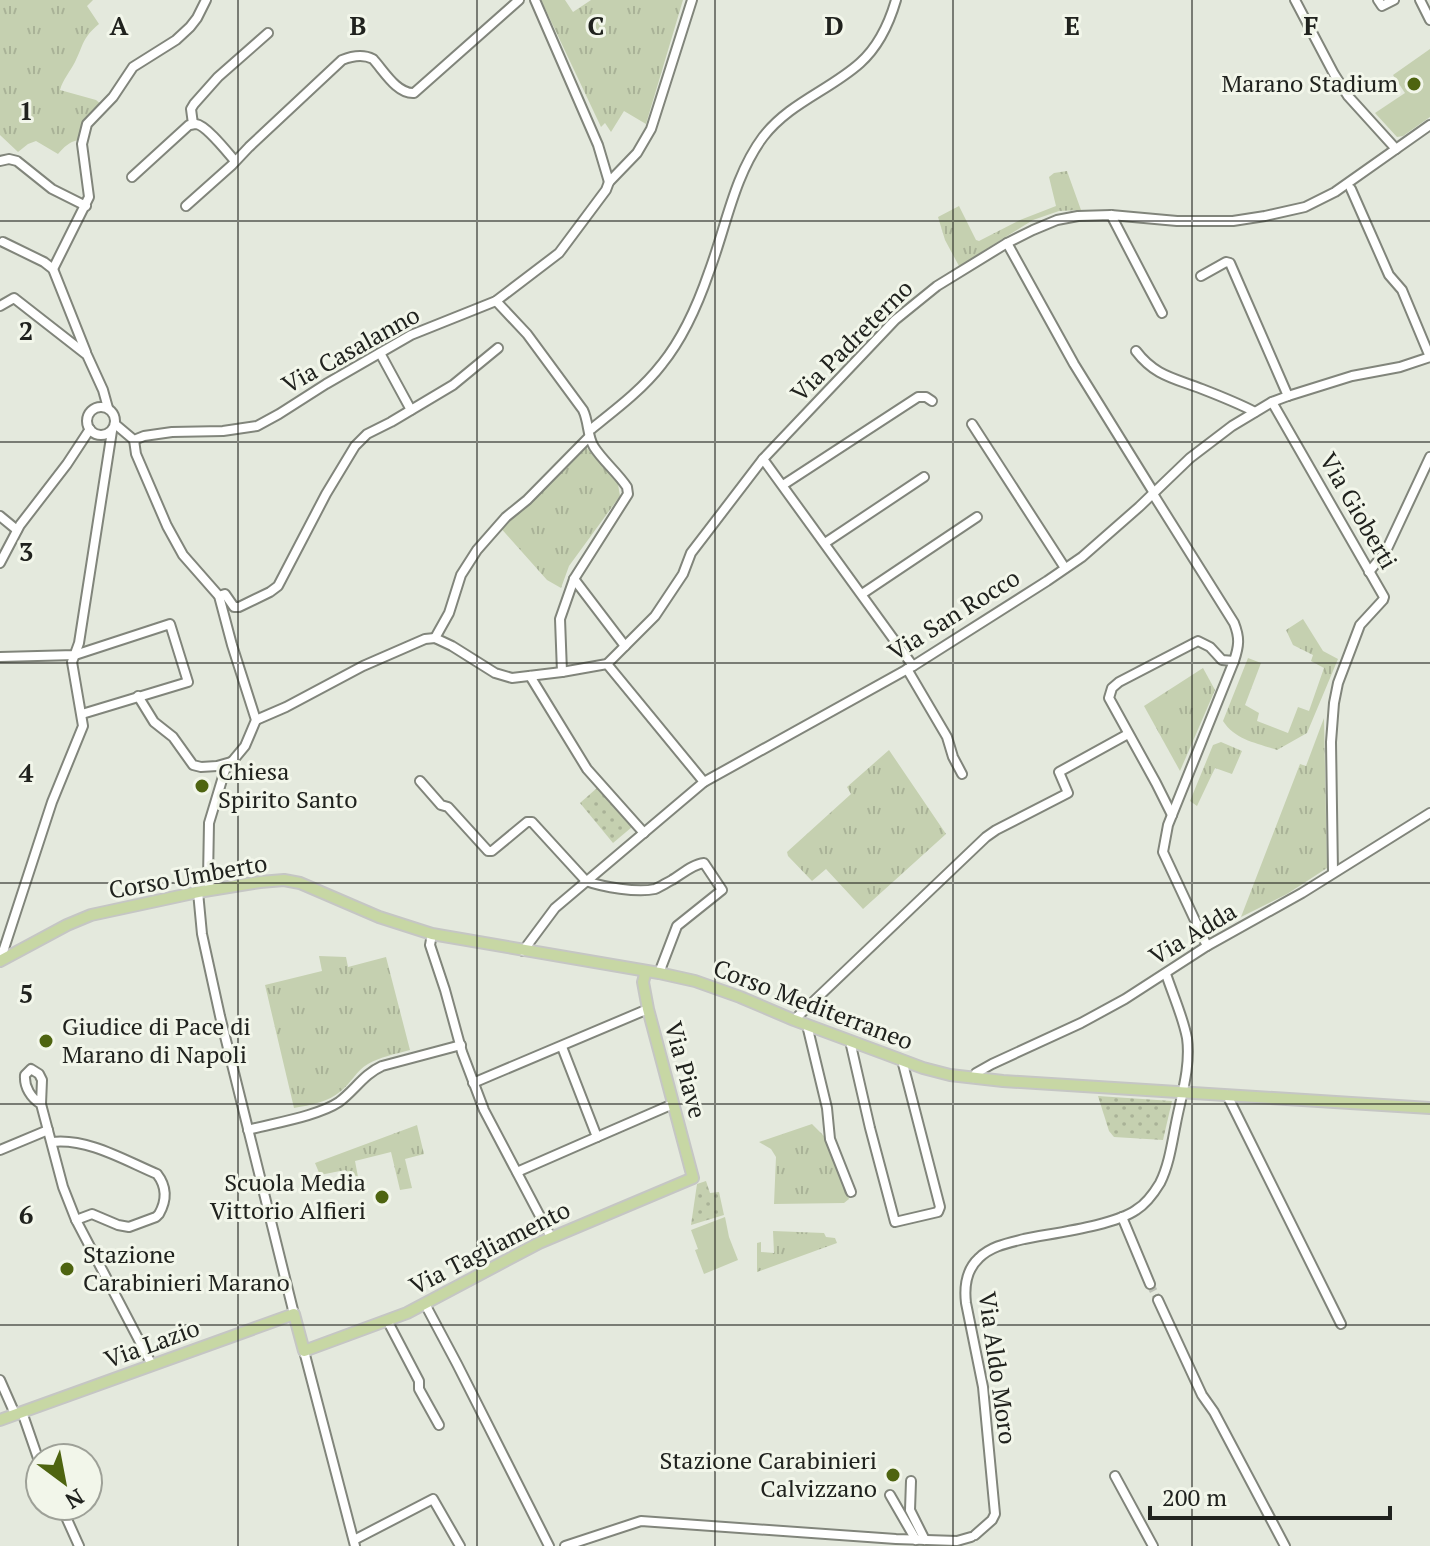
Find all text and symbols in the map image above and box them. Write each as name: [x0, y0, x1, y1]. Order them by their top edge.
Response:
text: A: [110, 8, 129, 42]
text: B: [350, 8, 366, 42]
text: C: [588, 8, 604, 42]
text: D: [824, 8, 844, 42]
text: E: [1064, 8, 1080, 42]
text: F: [1304, 8, 1319, 42]
place label: Marano Stadium: [1221, 67, 1398, 99]
marker: Marano Stadium: [1405, 75, 1423, 93]
text: 1: [19, 93, 33, 127]
street label: Via Padreterno: [783, 272, 919, 408]
street label: Via Casalanno: [276, 298, 425, 400]
text: 2: [19, 313, 33, 347]
street label: Via Gioberti: [1313, 447, 1405, 574]
text: 3: [19, 534, 33, 568]
street label: Via San Rocco: [882, 561, 1025, 667]
text: 4: [19, 755, 34, 789]
place label: Chiesa Spirito Santo: [218, 755, 358, 815]
marker: Chiesa Spirito Santo: [193, 777, 211, 795]
street label: Corso Umberto: [106, 846, 270, 906]
street label: Via Adda: [1143, 895, 1242, 972]
street label: Corso Mediterraneo: [709, 951, 918, 1057]
text: 5: [19, 976, 33, 1010]
place label: Giudice di Pace di Marano di Napoli: [62, 1010, 251, 1070]
street label: Via Piave: [658, 1018, 714, 1122]
marker: Giudice di Pace di Marano di Napoli: [37, 1032, 55, 1050]
place label: Scuola Media Vittorio Alfieri: [210, 1166, 366, 1226]
marker: Scuola Media Vittorio Alfieri: [373, 1188, 391, 1206]
street label: Via Tagliamento: [404, 1193, 575, 1301]
text: 6: [19, 1197, 33, 1231]
place label: Stazione Carabinieri Marano: [83, 1238, 290, 1298]
marker: Stazione Carabinieri Marano: [58, 1260, 76, 1278]
street label: Via Aldo Moro: [971, 1290, 1025, 1446]
street label: Via Lazio: [100, 1311, 204, 1375]
north arrow: [24, 1442, 104, 1522]
place label: Stazione Carabinieri Calvizzano: [660, 1444, 877, 1504]
marker: Stazione Carabinieri Calvizzano: [884, 1466, 902, 1484]
scale bar: [1150, 1470, 1390, 1520]
text: 200 m: [1162, 1481, 1227, 1513]
text: N: [60, 1483, 90, 1516]

